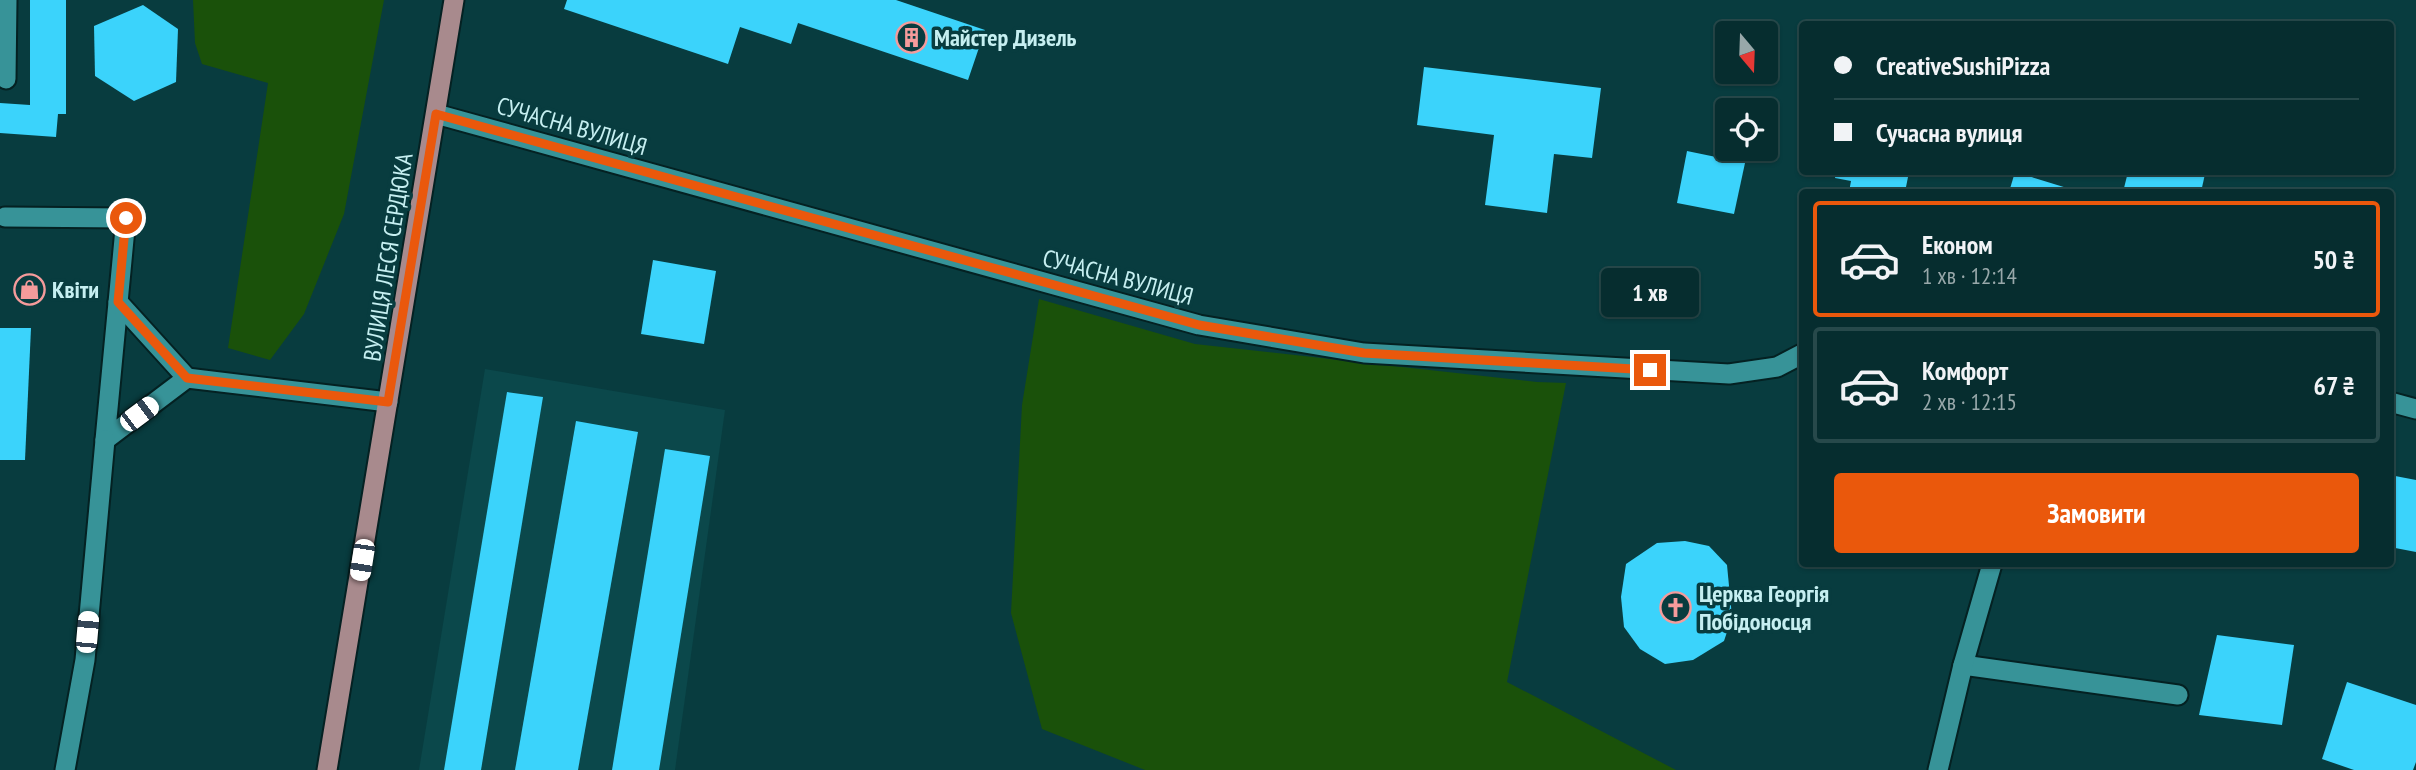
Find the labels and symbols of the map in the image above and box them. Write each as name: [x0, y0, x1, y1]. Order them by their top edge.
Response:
building icon: Майстер Дизель: [894, 20, 928, 54]
north arrow: [1715, 21, 1778, 84]
place label: Майстер Дизель: [934, 22, 1077, 53]
street label: СУЧАСНА ВУЛИЦЯ: [493, 90, 651, 162]
street label: ВУЛИЦЯ ЛЕСЯ СЕРДЮКА: [356, 150, 420, 363]
route start: [110, 202, 142, 234]
street label: СУЧАСНА ВУЛИЦЯ: [1039, 242, 1197, 312]
callout: 1 хв: [1601, 268, 1699, 318]
shop icon: Квіти: [12, 272, 46, 306]
place label: Квіти: [52, 274, 99, 305]
route end: [1634, 354, 1666, 386]
car: [116, 393, 163, 435]
car: [349, 538, 376, 582]
place label: Церква Георгія Побідоносця: [1699, 578, 1829, 637]
church icon: Церква Георгія Побідоносця: [1659, 590, 1693, 624]
car: [75, 610, 100, 654]

